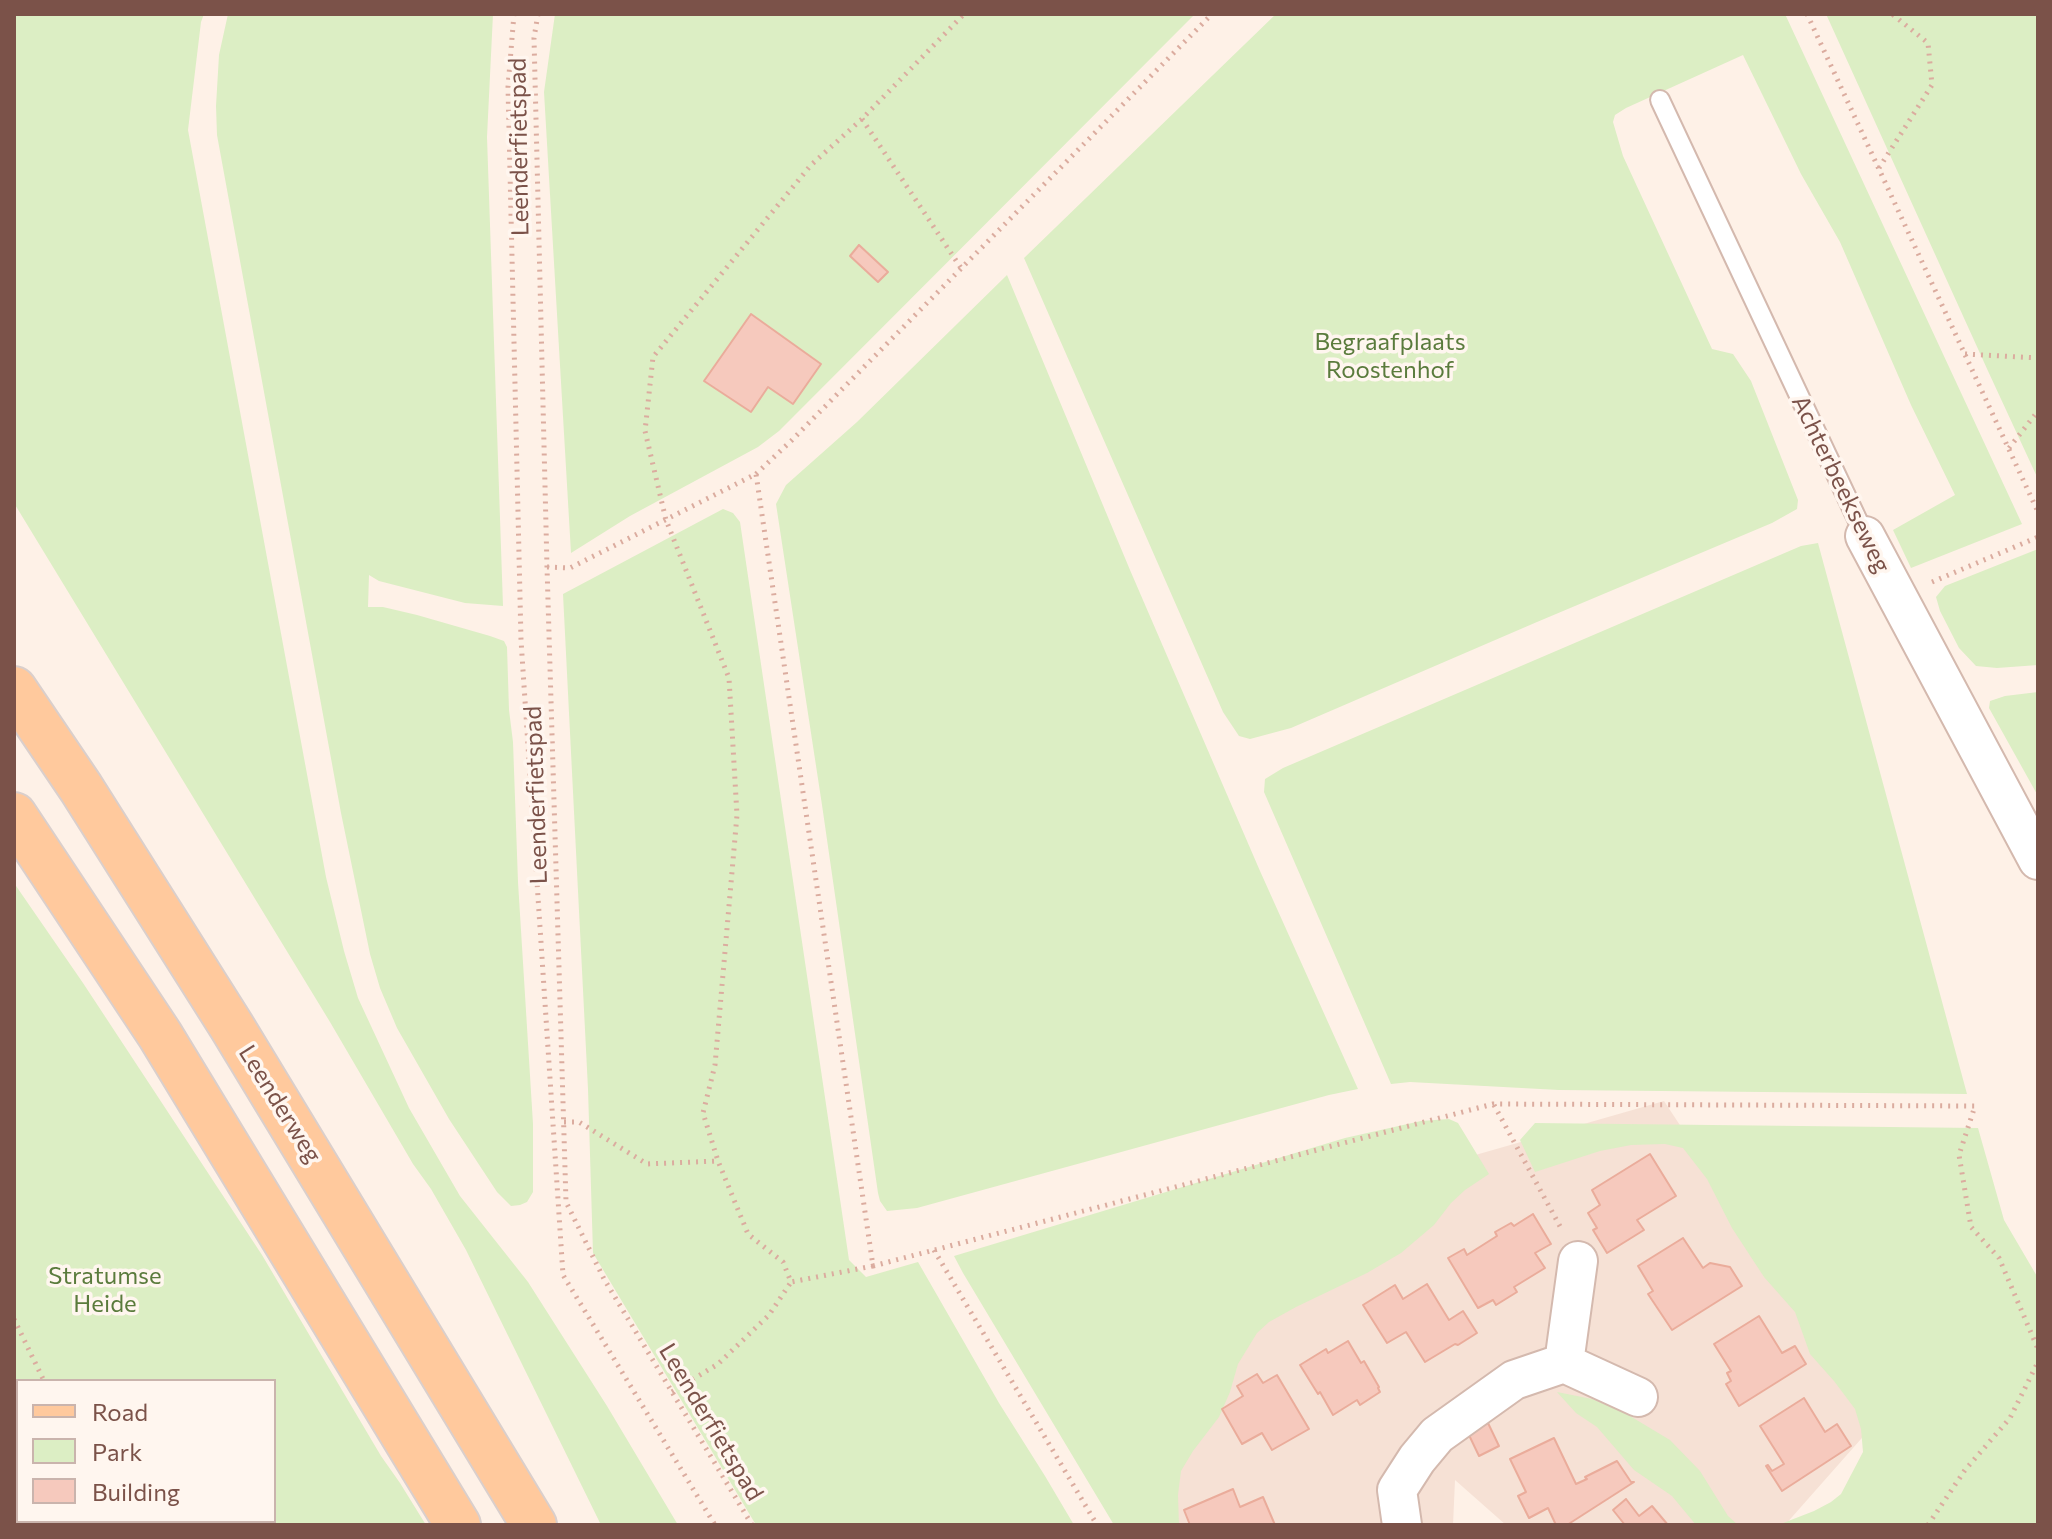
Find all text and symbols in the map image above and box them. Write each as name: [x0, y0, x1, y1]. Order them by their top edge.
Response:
street label: Leenderfietspad: [503, 58, 535, 236]
park label: Begraafplaats Roostenhof: [1314, 328, 1466, 384]
street label: Achterbeekseweg: [1786, 391, 1896, 577]
street label: Leenderfietspad: [518, 705, 554, 885]
street label: Leenderweg: [232, 1040, 328, 1168]
park label: Stratumse Heide: [48, 1262, 162, 1318]
street label: Leenderfietspad: [653, 1338, 769, 1506]
legend: [16, 1379, 276, 1523]
text: Road: [92, 1397, 148, 1426]
text: Park: [92, 1437, 142, 1466]
text: Building: [92, 1477, 180, 1506]

